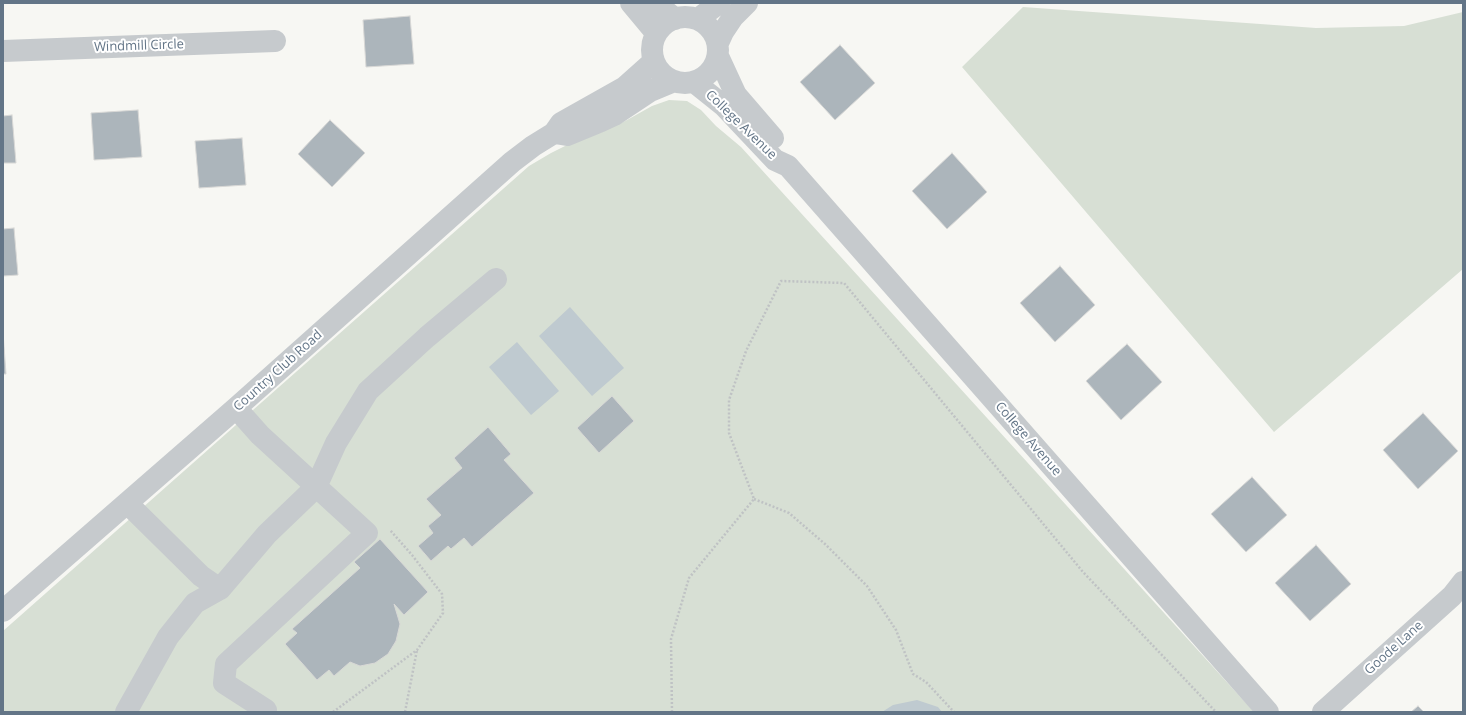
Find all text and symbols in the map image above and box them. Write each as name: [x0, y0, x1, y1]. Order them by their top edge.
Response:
street label: Windmill Circle: [94, 37, 184, 55]
street label: College Avenue: [702, 87, 780, 163]
street label: Country Club Road: [231, 327, 325, 415]
street label: College Avenue: [992, 399, 1064, 479]
street label: Goode Lane: [1362, 618, 1426, 678]

